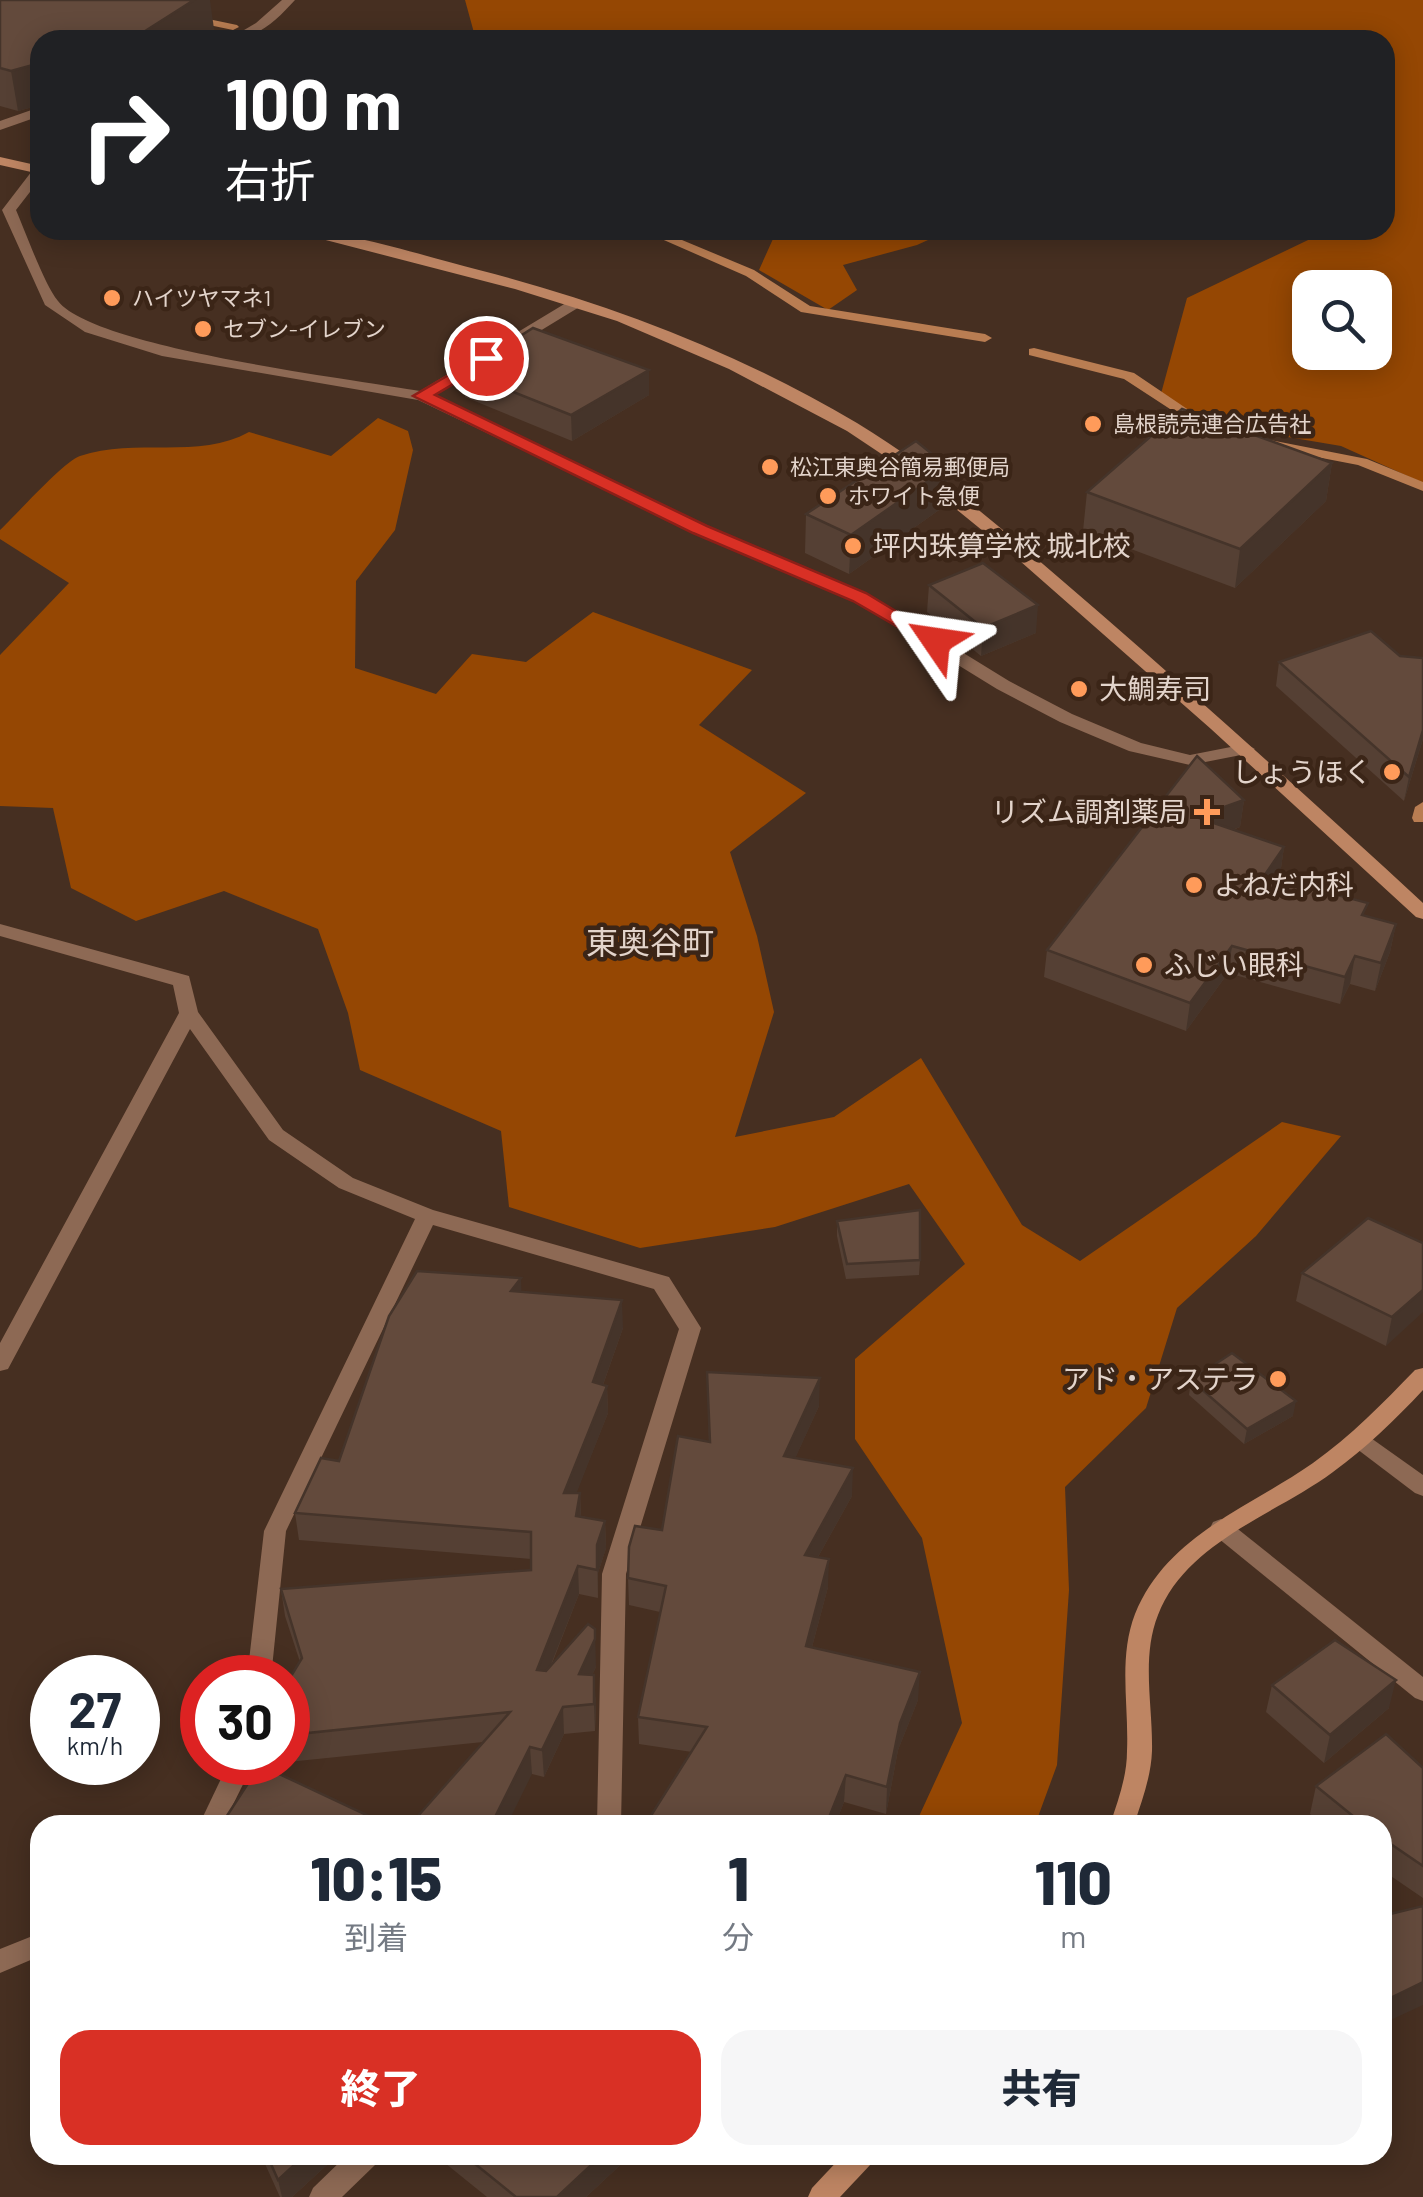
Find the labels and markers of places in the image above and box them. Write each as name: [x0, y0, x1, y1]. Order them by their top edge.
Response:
place label: ハイツヤマネ1: [132, 284, 271, 310]
marker: ハイツヤマネ1: [101, 287, 123, 309]
place label: セブン-イレブン: [223, 315, 386, 341]
pin: [444, 316, 529, 401]
marker: セブン-イレブン: [192, 318, 214, 340]
place label: 島根読売連合広告社: [1113, 410, 1311, 436]
marker: 島根読売連合広告社: [1082, 413, 1104, 435]
place label: 松江東奥谷簡易郵便局: [790, 453, 1010, 479]
marker: 松江東奥谷簡易郵便局: [759, 456, 781, 478]
place label: ホワイト急便: [848, 482, 980, 508]
marker: ホワイト急便: [817, 485, 839, 507]
place label: 坪内珠算学校 城北校: [873, 528, 1131, 562]
marker: 坪内珠算学校 城北校: [842, 535, 864, 557]
place label: 大鯛寿司: [1099, 671, 1211, 705]
marker: 大鯛寿司: [1068, 678, 1090, 700]
place label: しょうほく: [1232, 754, 1372, 788]
marker: しょうほく: [1381, 761, 1403, 783]
place label: リズム調剤薬局: [991, 794, 1187, 828]
marker: リズム調剤薬局: [1196, 801, 1218, 823]
place label: よねだ内科: [1214, 867, 1354, 901]
marker: よねだ内科: [1183, 874, 1205, 896]
place label: ふじい眼科: [1164, 947, 1304, 981]
marker: ふじい眼科: [1133, 954, 1155, 976]
place label: アド・アステラ: [1062, 1361, 1258, 1395]
marker: アド・アステラ: [1267, 1368, 1289, 1390]

